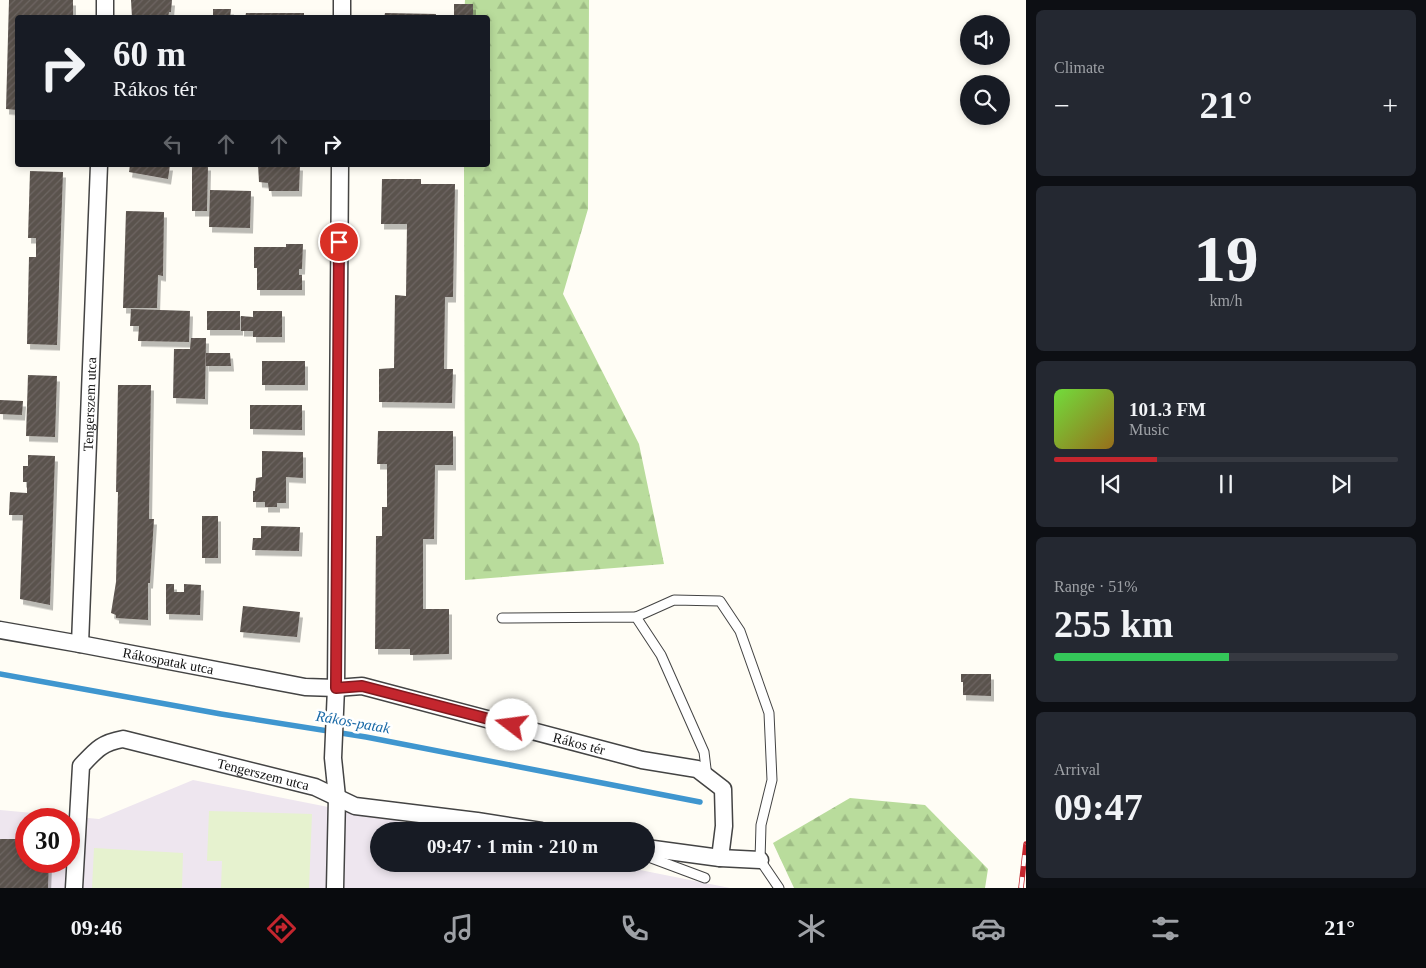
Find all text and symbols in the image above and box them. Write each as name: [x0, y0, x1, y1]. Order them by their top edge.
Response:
map controls: [960, 15, 1010, 125]
button: sound: [960, 15, 1010, 65]
icon: right: [30, 35, 95, 100]
text: 60 m: [113, 35, 186, 74]
text: Climate: [1054, 59, 1105, 76]
button: search: [960, 75, 1010, 125]
text: Rákos tér: [113, 76, 197, 101]
text: 21°: [1199, 84, 1253, 126]
text: −: [1054, 90, 1070, 121]
text: +: [1382, 90, 1398, 121]
icon: left: [159, 130, 187, 158]
icon: ahead: [212, 130, 240, 158]
icon: ahead: [265, 130, 293, 158]
icon: right: [318, 130, 346, 158]
pin: [318, 221, 360, 263]
text: 19: [1194, 223, 1259, 295]
icon: arrive: [325, 228, 353, 256]
text: km/h: [1210, 292, 1242, 309]
street label: Tengerszem utca: [81, 356, 99, 452]
text: 101.3 FM: [1129, 399, 1206, 420]
text: Music: [1129, 421, 1169, 438]
icon: previous: [1097, 470, 1125, 498]
icon: pause: [1212, 470, 1240, 498]
icon: next: [1327, 470, 1355, 498]
text: Range · 51%: [1054, 578, 1138, 595]
text: 255 km: [1054, 603, 1173, 645]
street label: Rákospatak utca: [121, 645, 216, 678]
position arrow: [485, 698, 537, 750]
water label: Rákos-patak: [314, 707, 392, 736]
street label: Rákos tér: [551, 730, 607, 758]
street label: Tengerszem utca: [216, 756, 311, 793]
text: Arrival: [1054, 761, 1100, 778]
text: 09:47: [1054, 786, 1143, 828]
speed limit sign: 30: [15, 808, 80, 873]
text: 09:47 · 1 min · 210 m: [427, 836, 598, 857]
icon: directions: [264, 911, 299, 946]
icon: music: [441, 911, 476, 946]
icon: phone: [617, 911, 652, 946]
icon: climate: [794, 911, 829, 946]
icon: car: [971, 911, 1006, 946]
icon: filters: [1148, 911, 1183, 946]
text: 09:46: [71, 915, 122, 940]
text: 21°: [1324, 915, 1355, 940]

